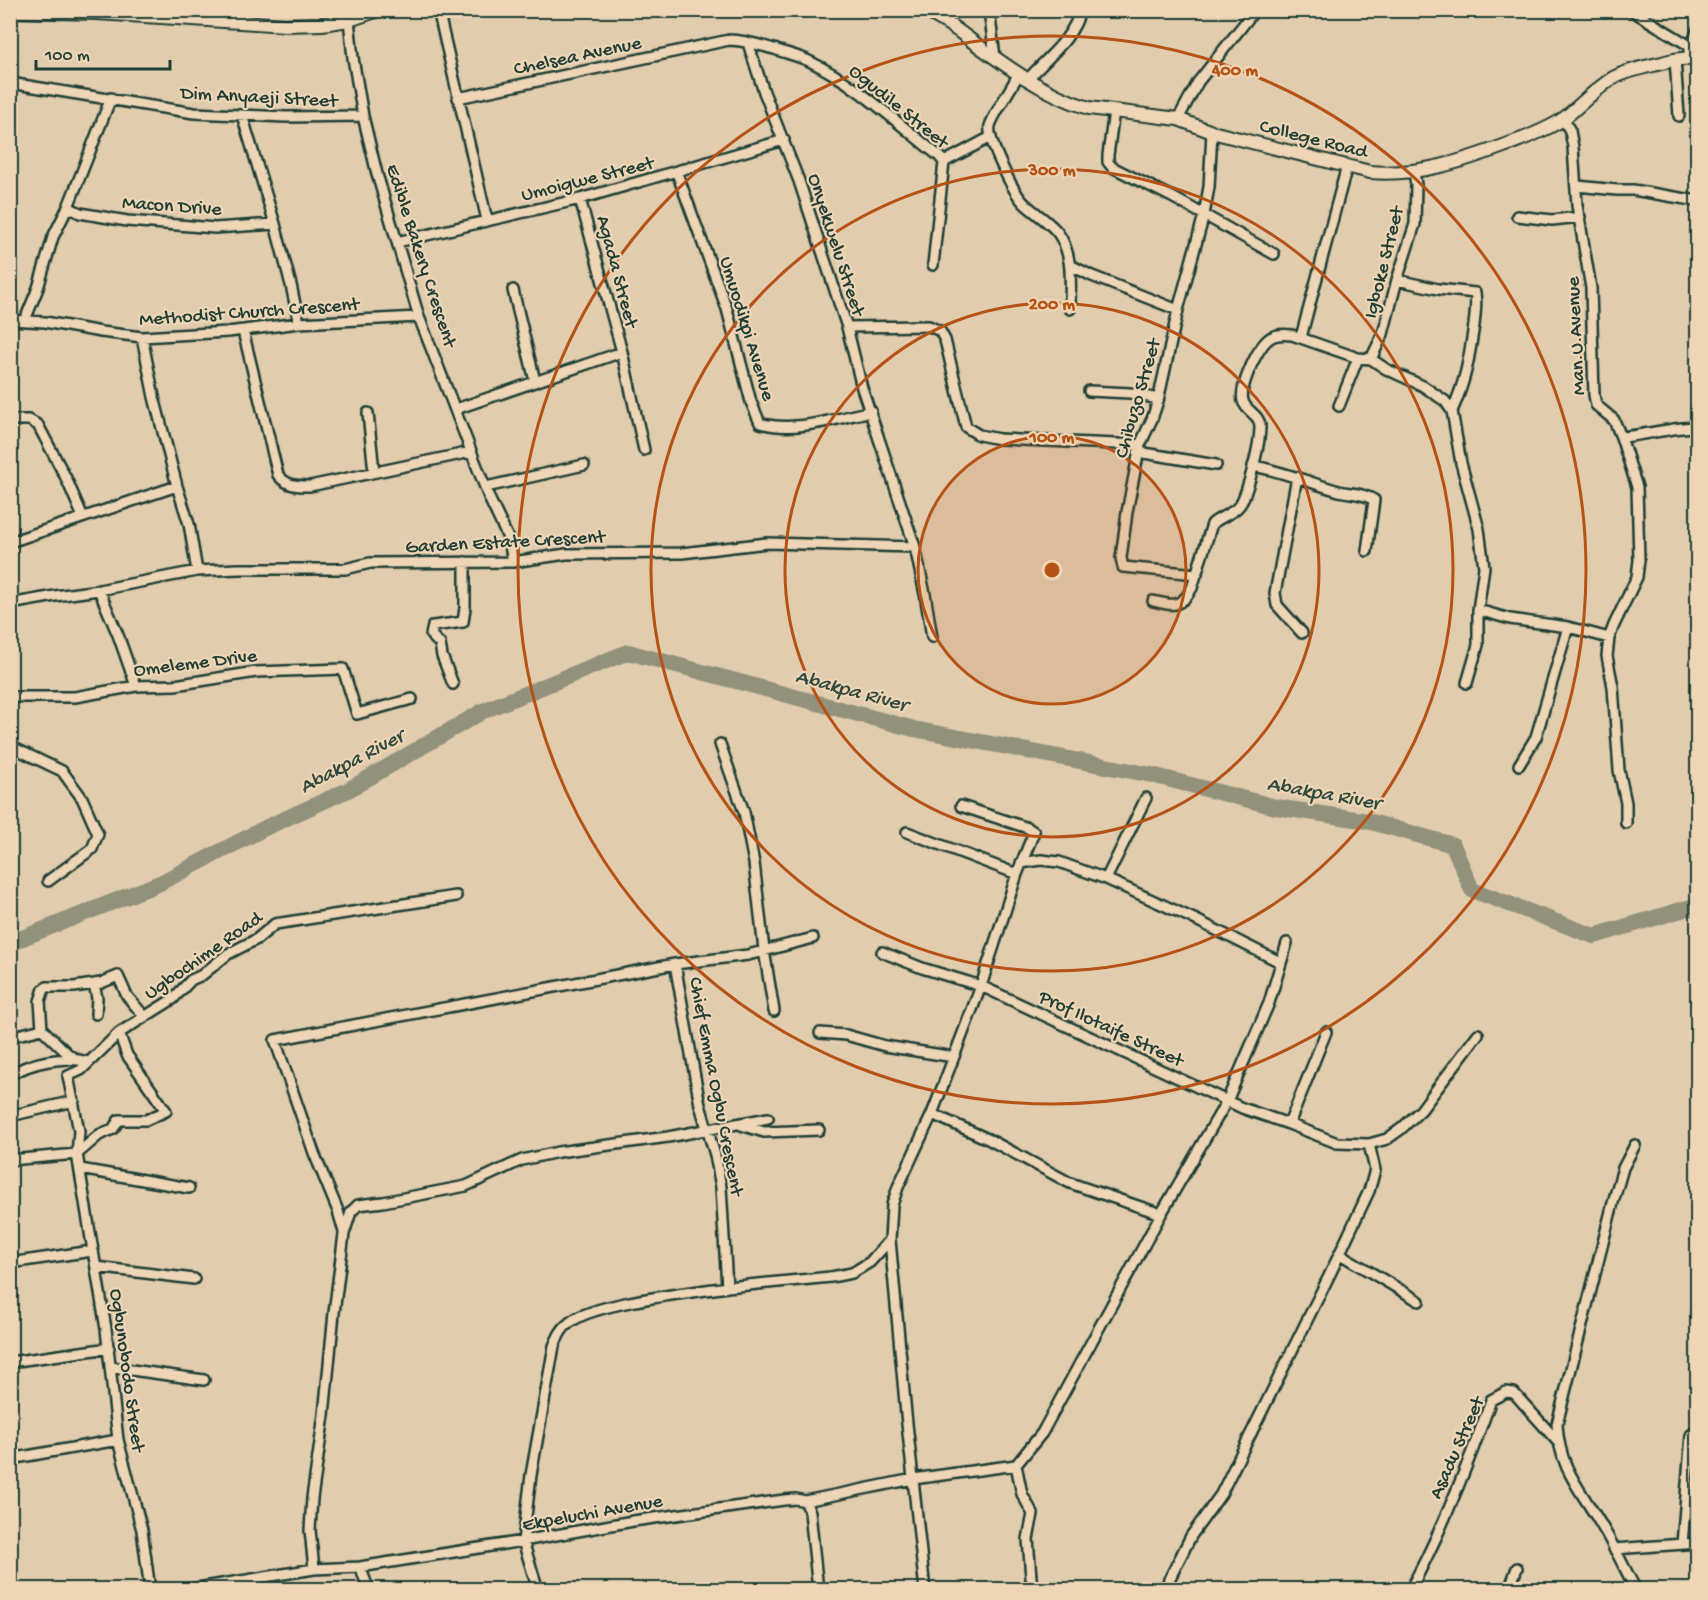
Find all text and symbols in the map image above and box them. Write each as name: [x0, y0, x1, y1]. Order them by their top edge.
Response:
scale bar: [36, 33, 170, 71]
street label: Chelsea Avenue: [512, 33, 644, 82]
text: 100 m: [44, 46, 90, 67]
street label: Ogudile Street: [843, 61, 954, 156]
text: 400 m: [1211, 61, 1258, 82]
street label: Dim Anyaeji Street: [178, 83, 340, 114]
street label: College Road: [1257, 116, 1372, 165]
street label: Umoigwe Street: [519, 152, 658, 208]
text: 300 m: [1028, 161, 1076, 182]
street label: Edible Bakery Crescent: [379, 162, 461, 352]
street label: Onyekwelu Street: [801, 171, 869, 321]
street label: Macon Drive: [121, 193, 223, 222]
street label: Igboke Street: [1360, 203, 1411, 321]
street label: Agada Street: [590, 213, 642, 332]
street label: Umuodikpi Avenue: [713, 254, 779, 405]
street label: Man.U.Avenue: [1563, 275, 1592, 396]
street label: Methodist Church Crescent: [138, 294, 362, 333]
text: 200 m: [1029, 295, 1075, 316]
street label: Chibuzo Street: [1111, 335, 1168, 461]
text: 100 m: [1029, 428, 1075, 449]
street label: Garden Estate Crescent: [405, 527, 607, 560]
centre of rings: [1042, 560, 1062, 580]
street label: Omeleme Drive: [132, 645, 259, 683]
water label: Abakpa River: [793, 665, 914, 720]
water label: Abakpa River: [296, 723, 413, 801]
water label: Abakpa River: [1265, 773, 1386, 818]
street label: Ugbochime Road: [141, 906, 269, 1006]
street label: Chief Emma Ogbu Crescent: [682, 975, 747, 1200]
street label: Prof Ilotaife Street: [1034, 986, 1188, 1075]
street label: Ogbunobodo Street: [103, 1288, 149, 1455]
street label: Asadu Street: [1425, 1392, 1492, 1503]
street label: Ekpeluchi Avenue: [521, 1491, 665, 1538]

